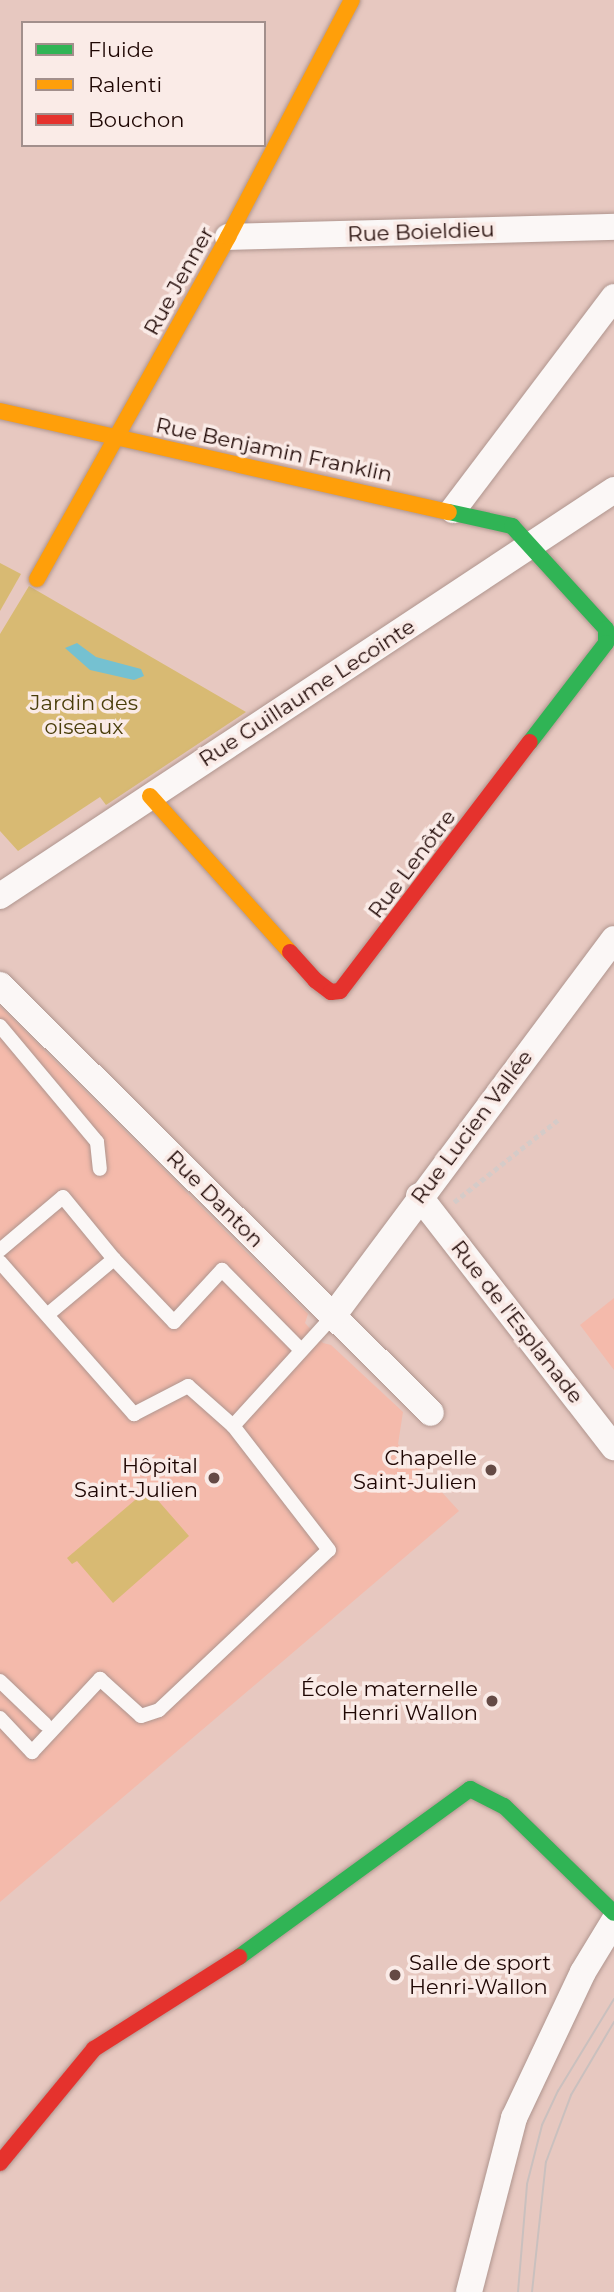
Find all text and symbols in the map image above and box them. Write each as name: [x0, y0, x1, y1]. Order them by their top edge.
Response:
legend: [21, 21, 266, 147]
text: Fluide: [88, 37, 154, 62]
text: Ralenti: [88, 72, 162, 97]
text: Bouchon: [88, 107, 184, 132]
street label: Rue Boieldieu: [347, 217, 495, 247]
street label: Rue Jenner: [139, 222, 219, 340]
street label: Rue Benjamin Franklin: [153, 413, 395, 487]
street label: Rue Guillaume Lecointe: [194, 614, 420, 772]
park label: Jardin des oiseaux: [30, 690, 138, 740]
street label: Rue Lenôtre: [363, 805, 461, 923]
street label: Rue Lucien Vallée: [406, 1045, 538, 1209]
street label: Rue Danton: [161, 1145, 269, 1253]
street label: Rue de l'Esplanade: [446, 1236, 588, 1408]
place label: Chapelle Saint-Julien: [353, 1445, 477, 1495]
place label: Hôpital Saint-Julien: [74, 1453, 198, 1503]
marker: Chapelle Saint-Julien: [483, 1462, 499, 1478]
marker: Hôpital Saint-Julien: [204, 1468, 224, 1488]
place label: École maternelle Henri Wallon: [301, 1676, 478, 1726]
marker: École maternelle Henri Wallon: [484, 1693, 500, 1709]
place label: Salle de sport Henri-Wallon: [409, 1950, 551, 2000]
marker: Salle de sport Henri-Wallon: [387, 1967, 403, 1983]

